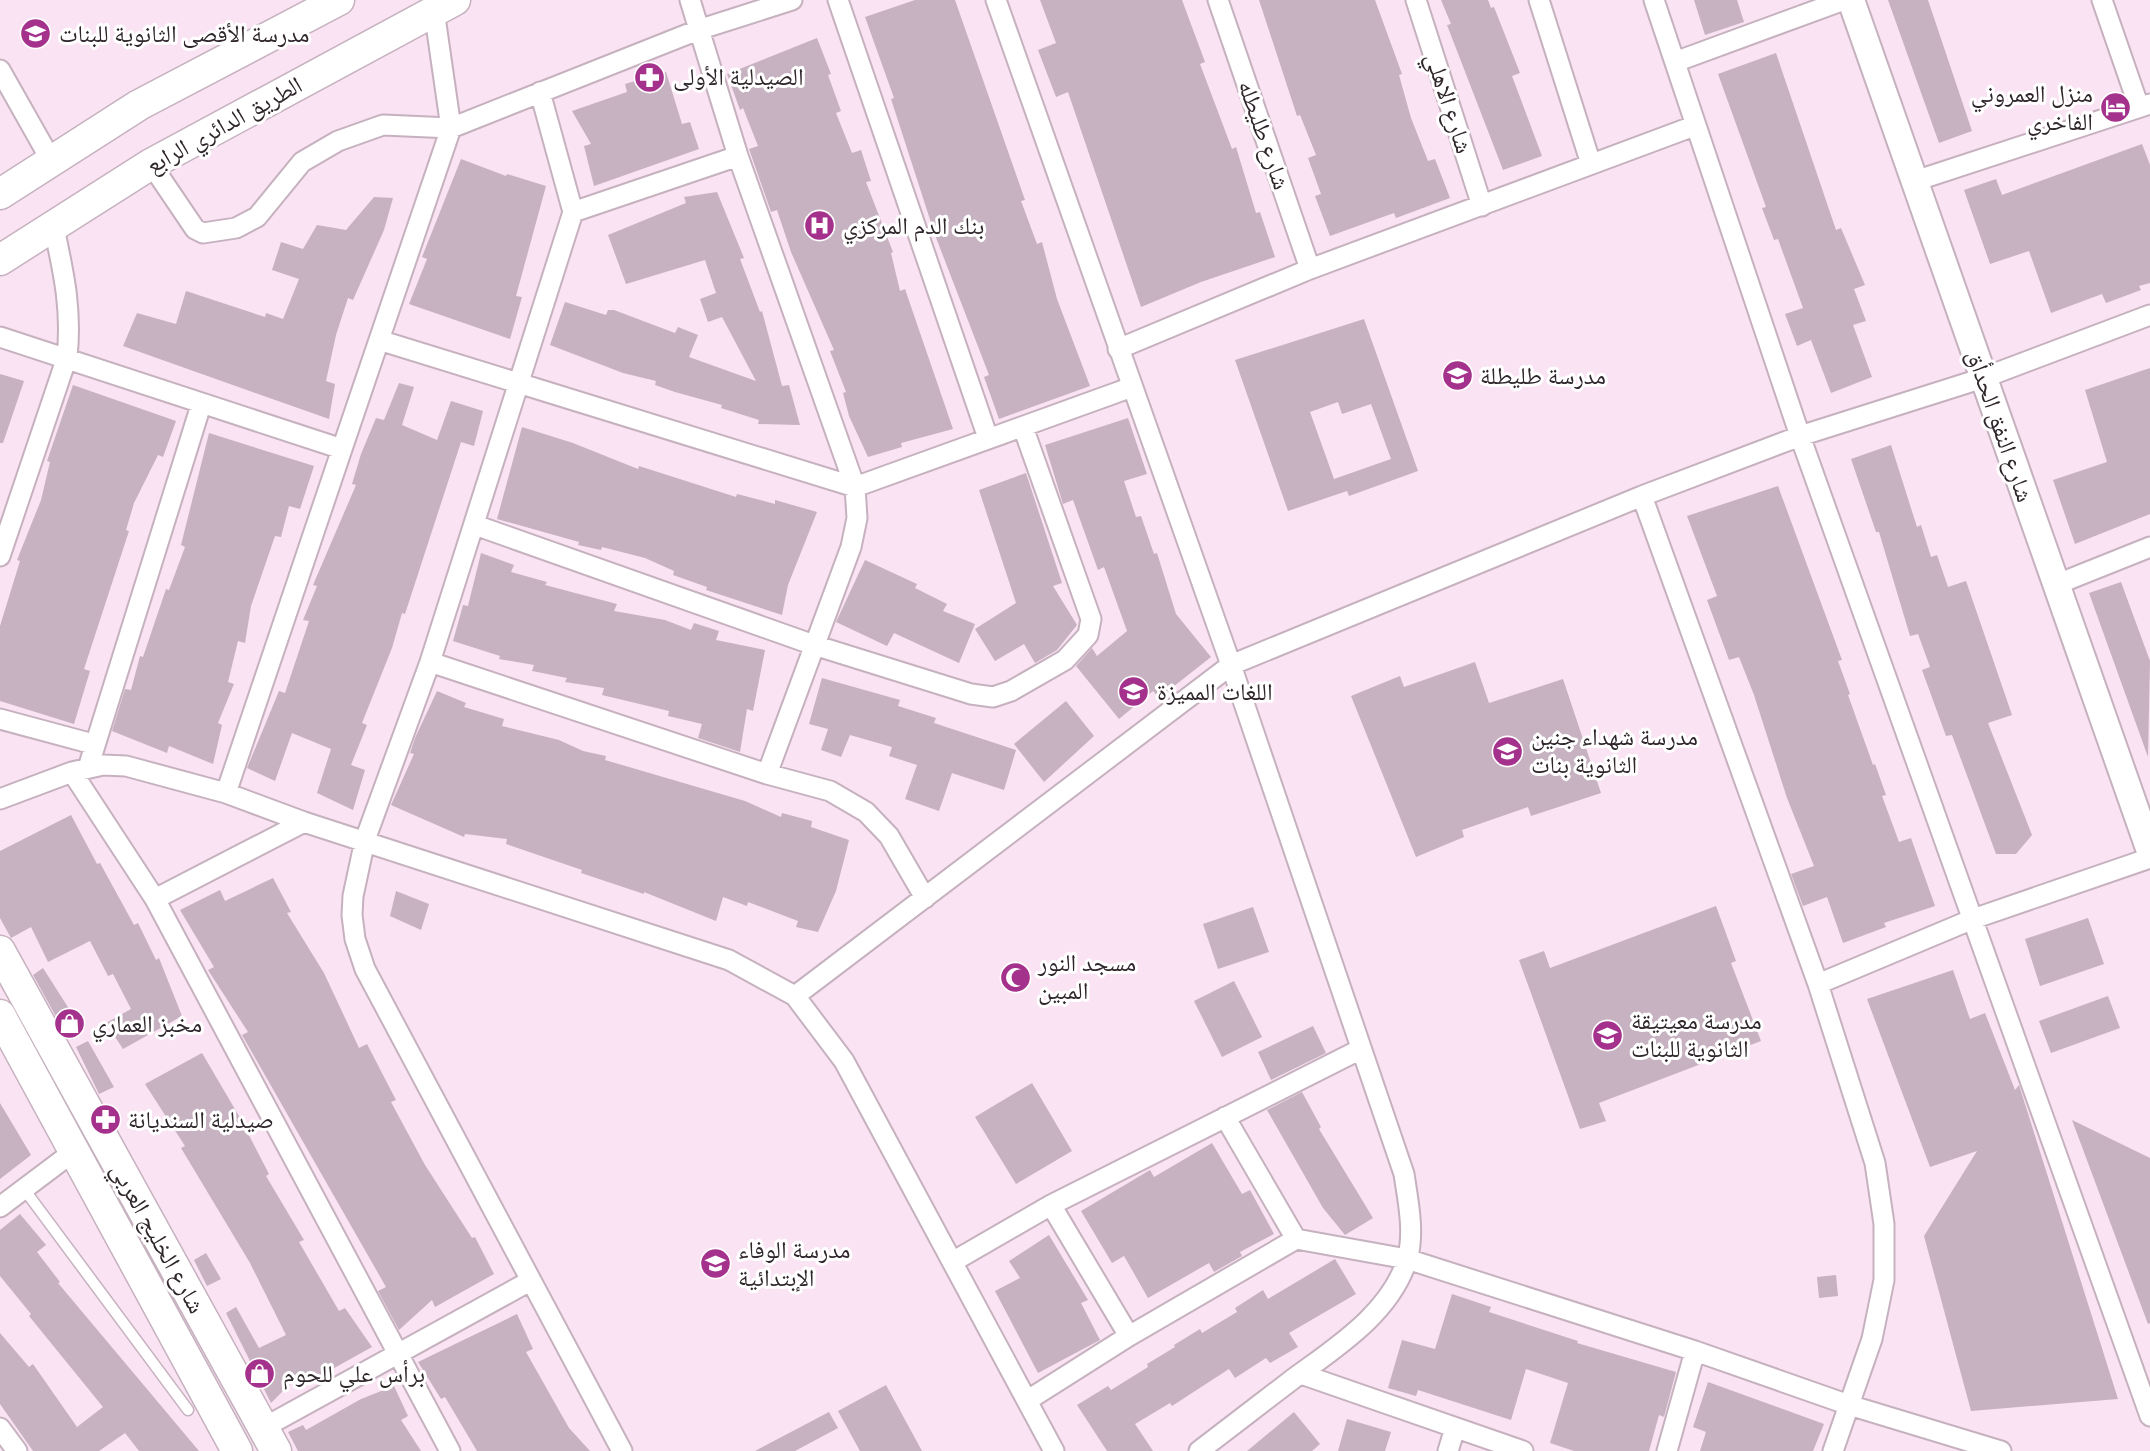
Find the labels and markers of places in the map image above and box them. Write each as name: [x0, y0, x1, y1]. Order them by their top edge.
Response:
school or university icon: مدرسة الأقصى الثانوية للبنات: [19, 17, 53, 51]
place label: مدرسة الأقصى الثانوية للبنات: [59, 20, 310, 48]
pharmacy icon: الصيدلية الأولى: [633, 60, 667, 94]
place label: الصيدلية الأولى: [673, 63, 804, 91]
place label: منزل العمروني الفاخري: [1971, 80, 2093, 141]
hotel icon: منزل العمروني الفاخري: [2099, 91, 2133, 125]
hospital icon: بنك الدم المركزي: [803, 209, 837, 243]
place label: بنك الدم المركزي: [843, 212, 984, 245]
school or university icon: مدرسة طليطلة: [1440, 359, 1474, 393]
place label: مدرسة طليطلة: [1480, 362, 1606, 390]
school or university icon: اللغات المميزة: [1117, 675, 1151, 709]
place label: اللغات المميزة: [1157, 678, 1273, 706]
place label: مدرسة شهداء جنين الثانوية بنات: [1531, 723, 1698, 779]
school or university icon: مدرسة شهداء جنين الثانوية بنات: [1491, 734, 1525, 768]
place label: مسجد النور المبين: [1037, 949, 1136, 1005]
mosque icon: مسجد النور المبين: [998, 960, 1032, 994]
shop icon: مخبز العماري: [52, 1007, 86, 1041]
place label: مدرسة معيتيقة الثانوية للبنات: [1631, 1007, 1762, 1063]
place label: مخبز العماري: [92, 1010, 202, 1043]
school or university icon: مدرسة معيتيقة الثانوية للبنات: [1591, 1018, 1625, 1052]
pharmacy icon: صيدلية السنديانة: [88, 1103, 122, 1137]
place label: صيدلية السنديانة: [128, 1106, 274, 1134]
place label: مدرسة الوفاء الإبتدائية: [738, 1236, 851, 1292]
school or university icon: مدرسة الوفاء الإبتدائية: [698, 1247, 732, 1281]
shop icon: برأس علي للحوم: [243, 1357, 277, 1391]
place label: برأس علي للحوم: [283, 1360, 425, 1393]

